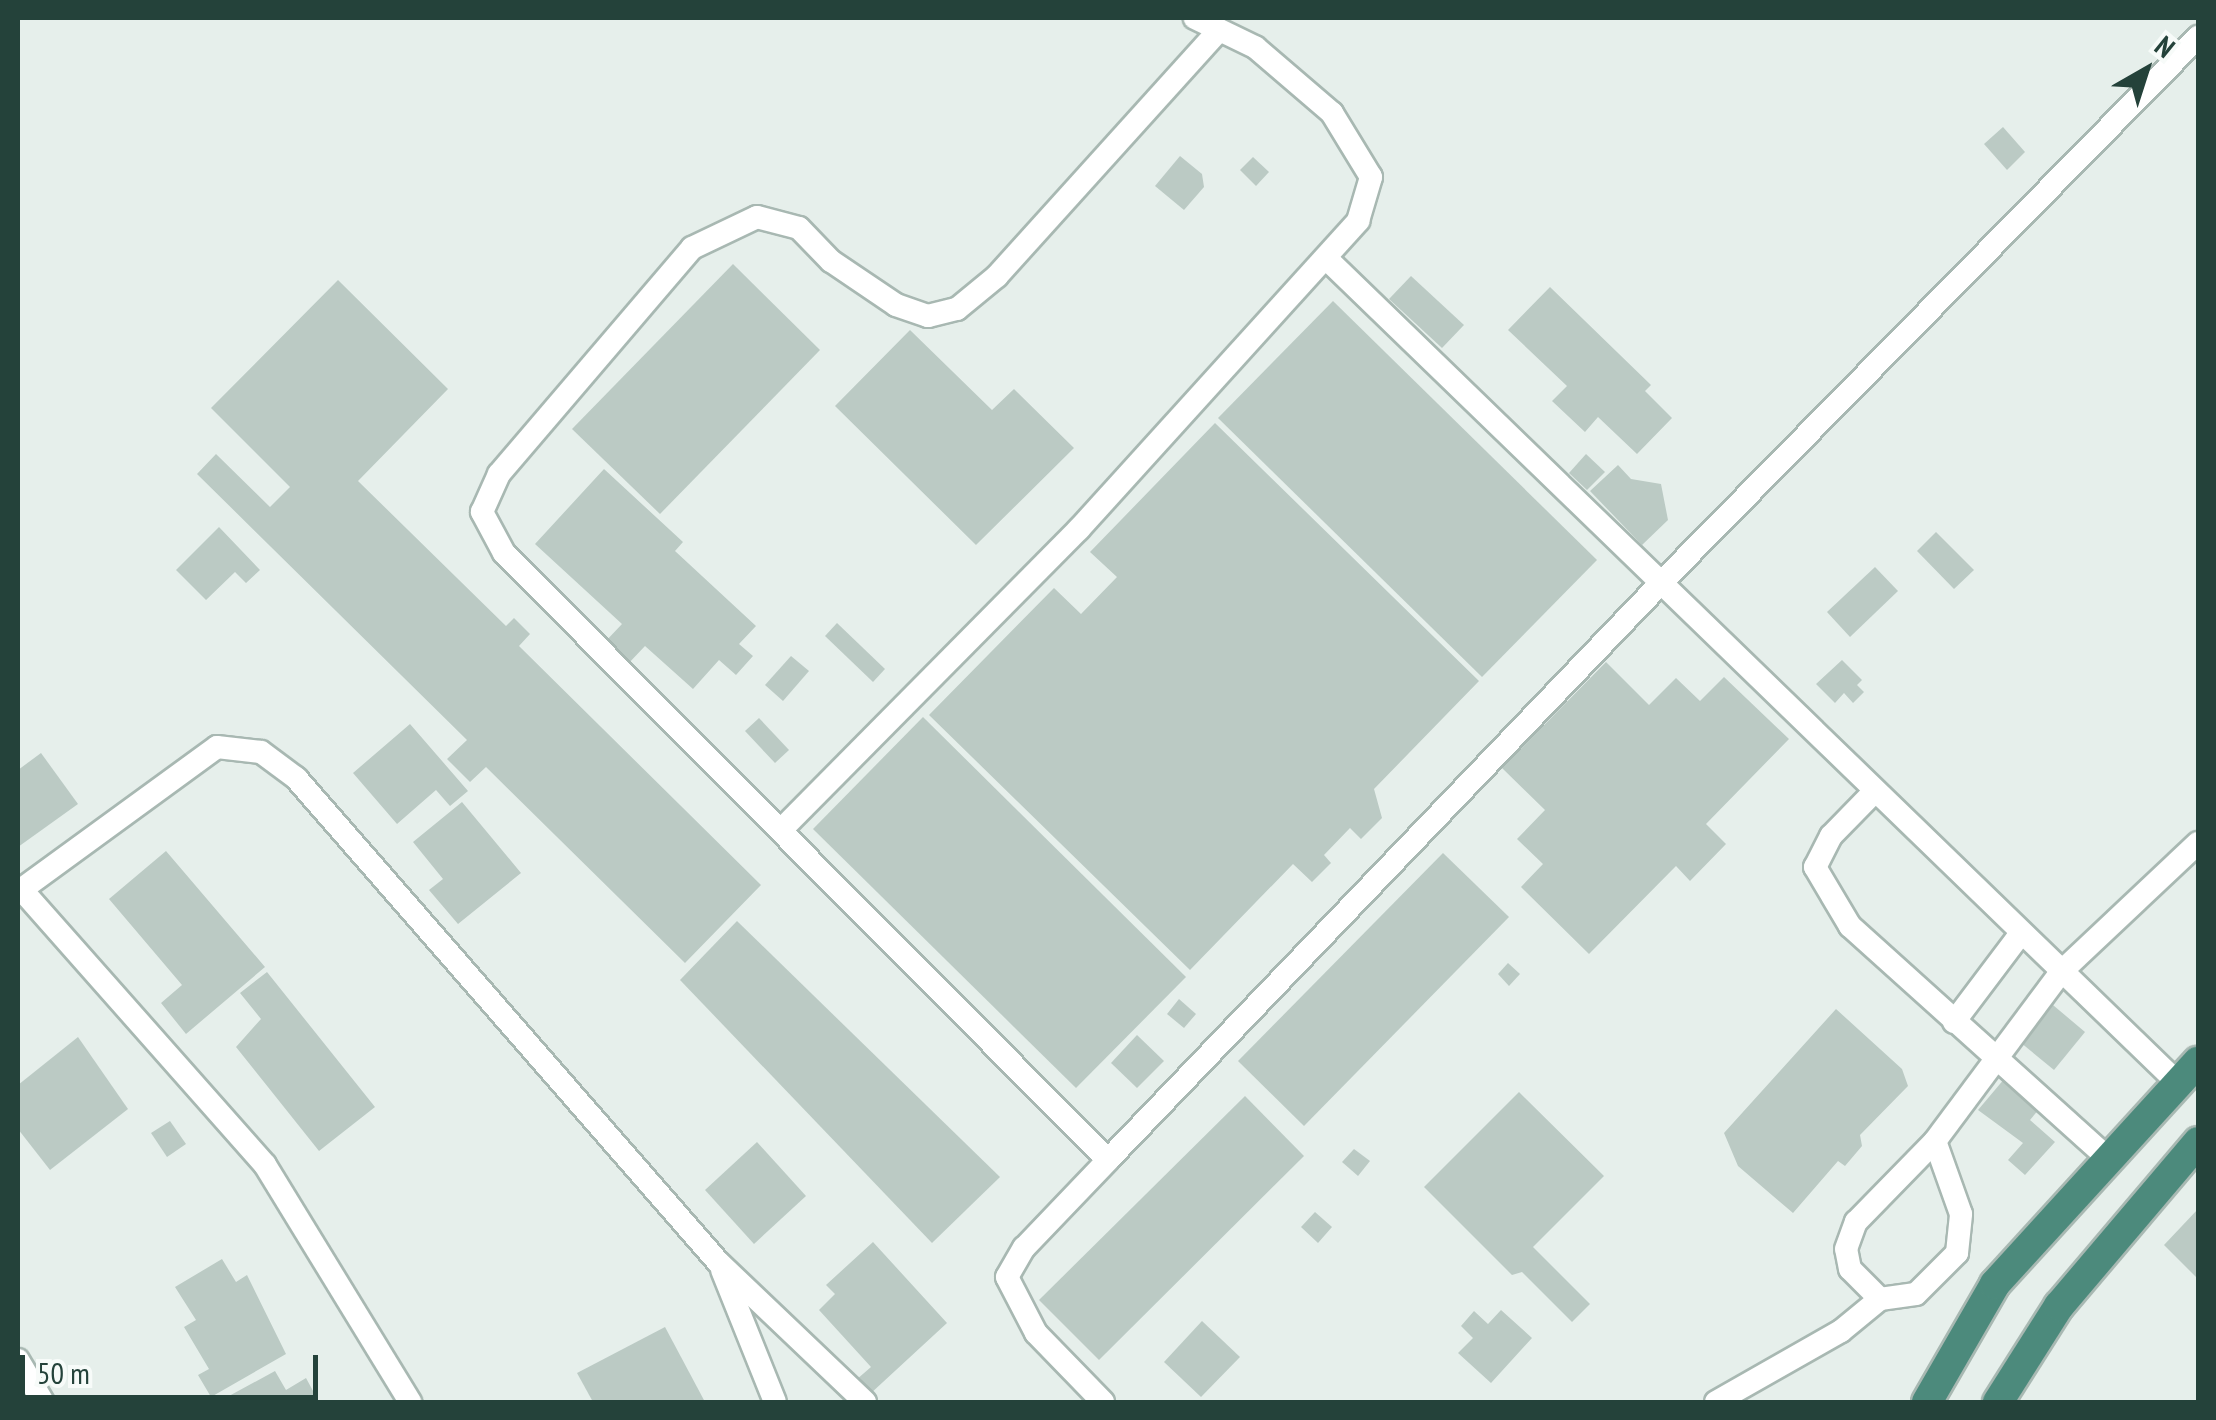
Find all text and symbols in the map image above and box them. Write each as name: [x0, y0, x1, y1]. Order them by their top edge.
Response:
north arrow: [2096, 20, 2196, 120]
text: N: [2148, 27, 2183, 65]
scale bar: [25, 1335, 322, 1397]
text: 50 m: [37, 1353, 90, 1392]

